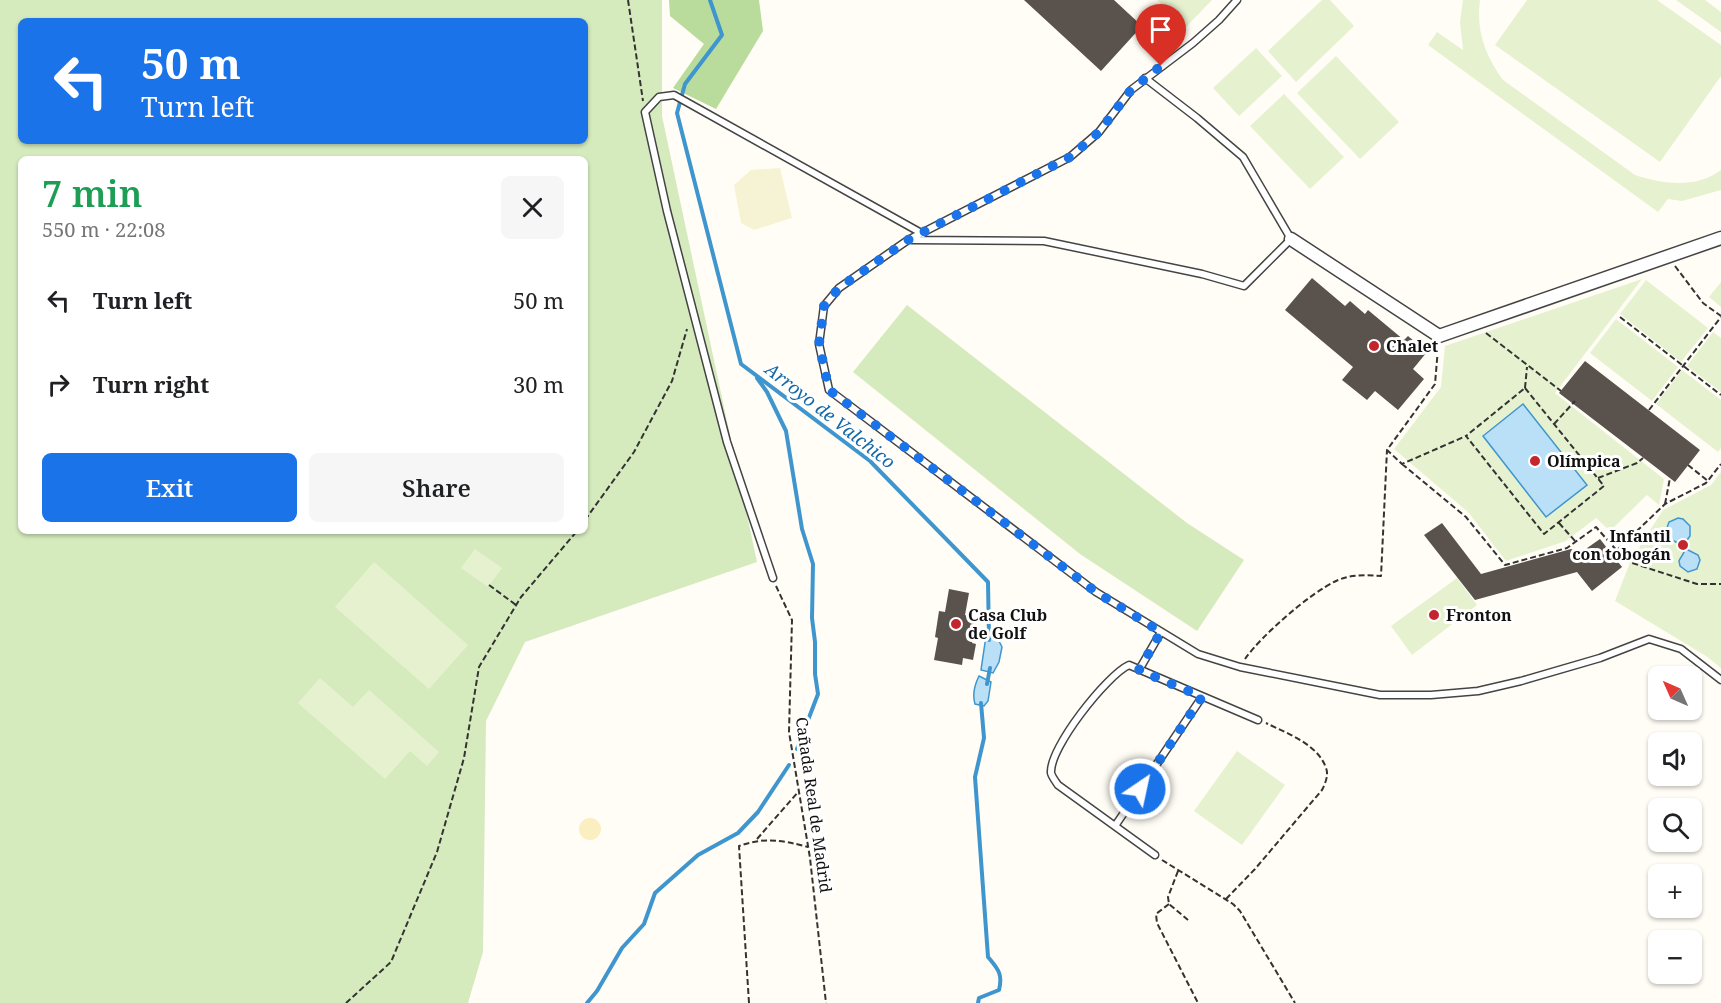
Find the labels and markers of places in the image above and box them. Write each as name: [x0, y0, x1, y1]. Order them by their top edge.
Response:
pin: [1135, 4, 1186, 66]
place label: Chalet: [1386, 335, 1439, 357]
marker: Chalet: [1367, 339, 1381, 353]
place label: Olímpica: [1547, 450, 1621, 472]
marker: Olímpica: [1528, 454, 1542, 468]
place label: Infantil con tobogán: [1572, 525, 1671, 565]
marker: Infantil con tobogán: [1676, 538, 1690, 552]
place label: Casa Club de Golf: [968, 604, 1047, 644]
place label: Fronton: [1446, 604, 1512, 626]
marker: Fronton: [1427, 608, 1441, 622]
marker: Casa Club de Golf: [949, 617, 963, 631]

